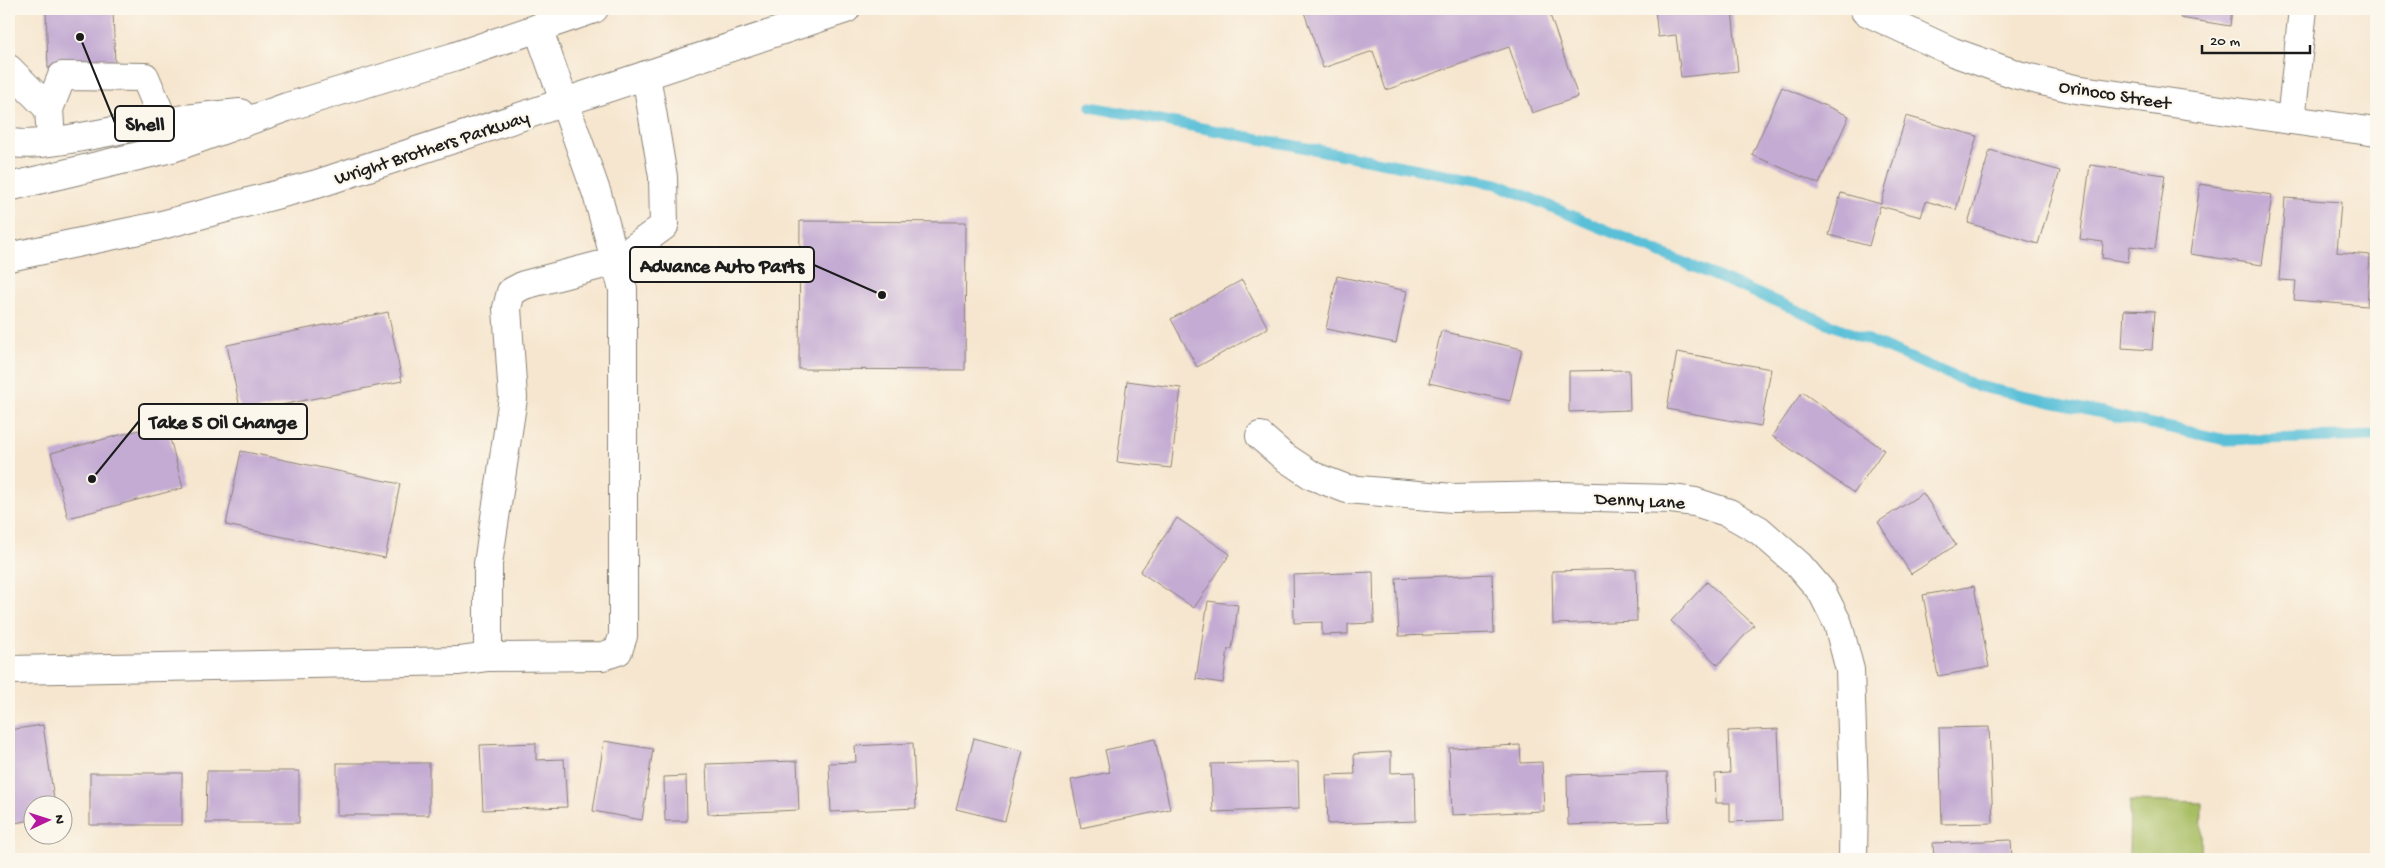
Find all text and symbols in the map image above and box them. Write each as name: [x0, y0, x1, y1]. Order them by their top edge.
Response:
scale bar: [2202, 22, 2310, 54]
text: 20 m: [2210, 33, 2240, 51]
street label: Orinoco Street: [2057, 76, 2174, 117]
callout: Shell: [115, 106, 174, 141]
street label: Wright Brothers Parkway: [332, 107, 533, 192]
text: Shell: [125, 115, 165, 138]
callout: Advance Auto Parts: [630, 247, 814, 282]
text: Advance Auto Parts: [639, 257, 806, 280]
callout: Take 5 Oil Change: [139, 404, 307, 439]
text: Take 5 Oil Change: [147, 413, 297, 436]
street label: Denny Lane: [1592, 489, 1686, 516]
north arrow: [22, 796, 72, 846]
text: N: [50, 814, 67, 824]

